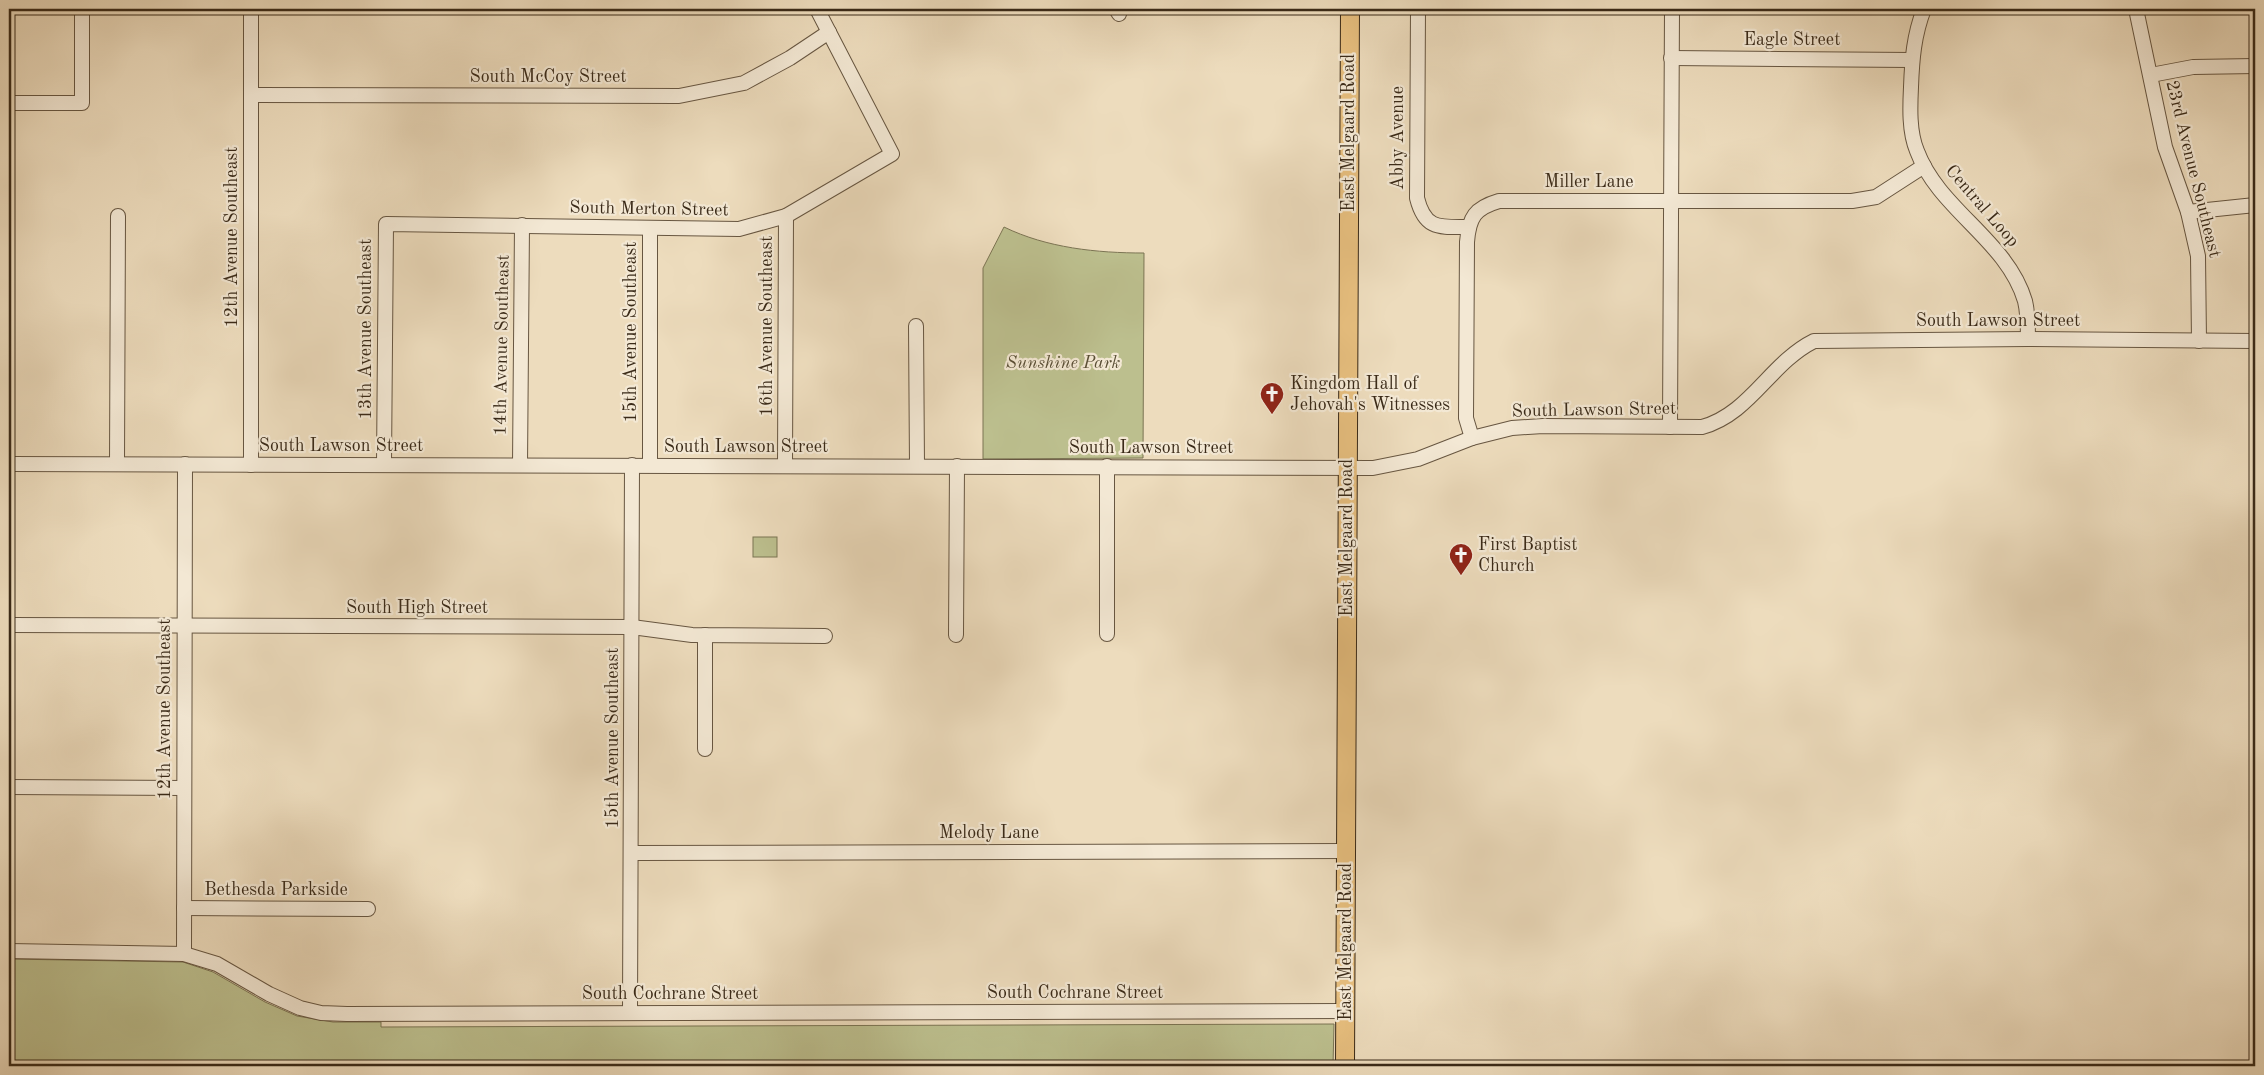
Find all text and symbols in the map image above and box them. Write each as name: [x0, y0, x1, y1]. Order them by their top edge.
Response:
street label: Eagle Street: [1744, 31, 1840, 49]
street label: East Melgaard Road: [1340, 54, 1358, 212]
street label: South McCoy Street: [469, 68, 627, 86]
street label: 23rd Avenue Southeast: [2162, 79, 2224, 259]
street label: Abby Avenue: [1389, 86, 1407, 190]
street label: 12th Avenue Southeast: [223, 146, 241, 328]
street label: Central Loop: [1942, 162, 2022, 250]
street label: Miller Lane: [1544, 173, 1634, 191]
street label: South Merton Street: [569, 199, 729, 219]
street label: 16th Avenue Southeast: [758, 235, 776, 417]
street label: 13th Avenue Southeast: [357, 238, 375, 420]
street label: 15th Avenue Southeast: [622, 241, 640, 423]
street label: 14th Avenue Southeast: [491, 254, 513, 436]
street label: South Lawson Street: [1916, 312, 2080, 330]
park label: Sunshine Park: [1006, 354, 1120, 372]
place label: Kingdom Hall of Jehovah's Witnesses: [1290, 375, 1450, 414]
church icon: Kingdom Hall of Jehovah's Witnesses: [1259, 381, 1285, 415]
street label: South Lawson Street: [1512, 400, 1676, 420]
street label: South Lawson Street: [259, 437, 423, 455]
street label: South Lawson Street: [664, 438, 828, 456]
street label: South Lawson Street: [1069, 439, 1233, 457]
street label: East Melgaard Road: [1338, 459, 1356, 617]
place label: First Baptist Church: [1478, 536, 1577, 575]
church icon: First Baptist Church: [1448, 542, 1474, 576]
street label: South High Street: [346, 599, 488, 617]
street label: 12th Avenue Southeast: [156, 618, 174, 800]
street label: 15th Avenue Southeast: [604, 647, 622, 829]
street label: Melody Lane: [939, 824, 1039, 842]
street label: East Melgaard Road: [1337, 863, 1355, 1021]
street label: Bethesda Parkside: [204, 881, 348, 899]
street label: South Cochrane Street: [987, 984, 1163, 1002]
street label: South Cochrane Street: [582, 985, 758, 1003]

